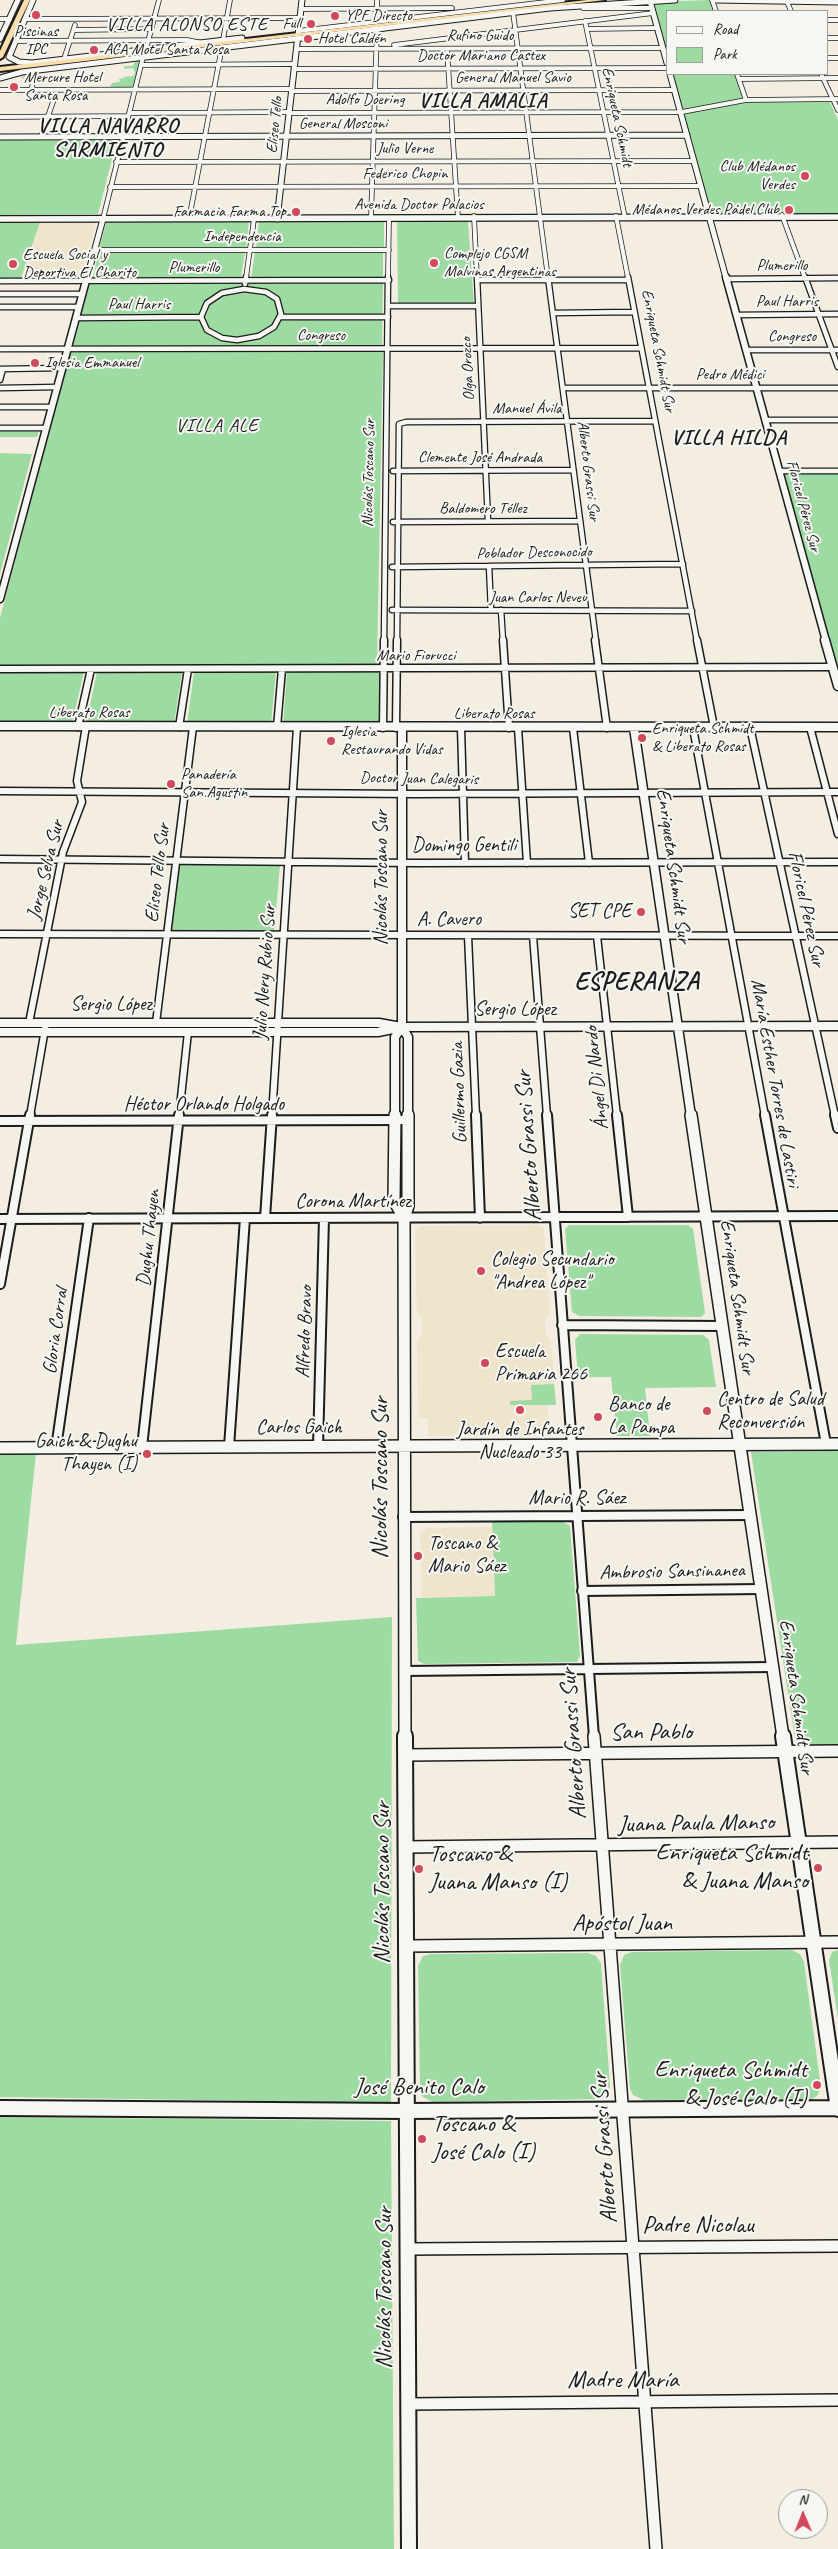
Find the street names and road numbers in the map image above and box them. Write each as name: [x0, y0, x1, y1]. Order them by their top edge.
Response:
street label: Rufino Guido: [447, 26, 513, 46]
street label: Doctor Mariano Castex: [417, 46, 545, 66]
street label: Enriqueta Schmidt: [597, 65, 637, 169]
street label: General Manuel Savio: [455, 68, 571, 88]
street label: Adolfo Doering: [326, 90, 404, 110]
street label: Eliseo Tello: [262, 96, 288, 154]
street label: General Mosconi: [299, 114, 387, 134]
street label: Julio Verne: [377, 139, 433, 159]
street label: Federico Chopin: [363, 164, 447, 184]
street label: Avenida Doctor Palacios: [354, 195, 484, 215]
street label: Independencia: [203, 227, 281, 247]
street label: Plumerillo: [756, 256, 808, 276]
street label: Plumerillo: [168, 258, 220, 278]
street label: Enriqueta Schmidt Sur: [637, 288, 679, 414]
street label: Paul Harris: [756, 292, 818, 312]
street label: Paul Harris: [108, 295, 170, 315]
street label: Congreso: [297, 326, 345, 346]
street label: Congreso: [768, 327, 816, 347]
street label: Olga Orozco: [457, 337, 479, 401]
street label: Pedro Médici: [696, 365, 764, 385]
street label: Manuel Ávila: [492, 399, 562, 419]
street label: Nicolás Toscano Sur: [358, 419, 380, 527]
street label: Alberto Grassi Sur: [572, 420, 604, 522]
street label: Clemente José Andrada: [418, 448, 542, 468]
street label: Floricel Pérez Sur: [782, 458, 824, 554]
street label: Baldomero Téllez: [439, 499, 527, 519]
street label: Poblador Desconocido: [476, 542, 592, 564]
street label: Juan Carlos Neveu: [489, 588, 587, 608]
street label: Mario Fiorucci: [376, 646, 456, 666]
street label: Liberato Rosas: [49, 703, 129, 723]
street label: Liberato Rosas: [454, 704, 534, 724]
street label: Doctor Juan Calegaris: [360, 768, 478, 790]
street label: Enriqueta Schmidt Sur: [650, 787, 696, 945]
street label: Nicolás Toscano Sur: [370, 810, 394, 946]
street label: Jorge Selva Sur: [22, 818, 70, 922]
street label: Eliseo Tello Sur: [140, 822, 176, 924]
street label: Domingo Gentili: [412, 834, 516, 858]
street label: Floricel Pérez Sur: [782, 849, 830, 969]
street label: Julio Nery Rubio Sur: [248, 904, 282, 1040]
street label: A. Cavero: [417, 908, 481, 932]
street label: María Esther Torres de Lastiri: [745, 977, 805, 1189]
street label: Sergio López: [70, 993, 152, 1017]
street label: Sergio López: [474, 998, 556, 1022]
street label: Ángel Di Nardo: [580, 1025, 614, 1131]
street label: Guillermo Gazia: [445, 1042, 473, 1144]
street label: Alberto Grassi Sur: [509, 1070, 549, 1222]
street label: Héctor Orlando Holgado: [124, 1093, 284, 1117]
street label: Dughu Thayen: [132, 1188, 166, 1288]
street label: Corona Martínez: [295, 1190, 411, 1214]
street label: Enriqueta Schmidt Sur: [714, 1218, 760, 1376]
street label: Alfredo Bravo: [291, 1285, 319, 1379]
street label: Gloria Corral: [38, 1286, 74, 1376]
street label: Nicolás Toscano Sur: [367, 1397, 395, 1559]
street label: Carlos Gaich: [256, 1416, 342, 1440]
street label: Mario R. Sáez: [529, 1487, 625, 1511]
street label: Ambrosio Sansinanea: [599, 1559, 745, 1585]
street label: Enriqueta Schmidt Sur: [773, 1618, 819, 1776]
street label: Alberto Grassi Sur: [554, 1668, 594, 1820]
street label: San Pablo: [610, 1719, 692, 1747]
street label: Nicolás Toscano Sur: [369, 1802, 397, 1964]
street label: Juana Paula Manso: [618, 1808, 774, 1840]
street label: Apóstol Juan: [572, 1910, 672, 1938]
street label: Alberto Grassi Sur: [585, 2072, 625, 2224]
street label: José Benito Calo: [354, 2074, 484, 2102]
street label: Nicolás Toscano Sur: [371, 2207, 399, 2369]
street label: Padre Nicolau: [642, 2212, 754, 2240]
street label: Madre María: [568, 2367, 678, 2395]

